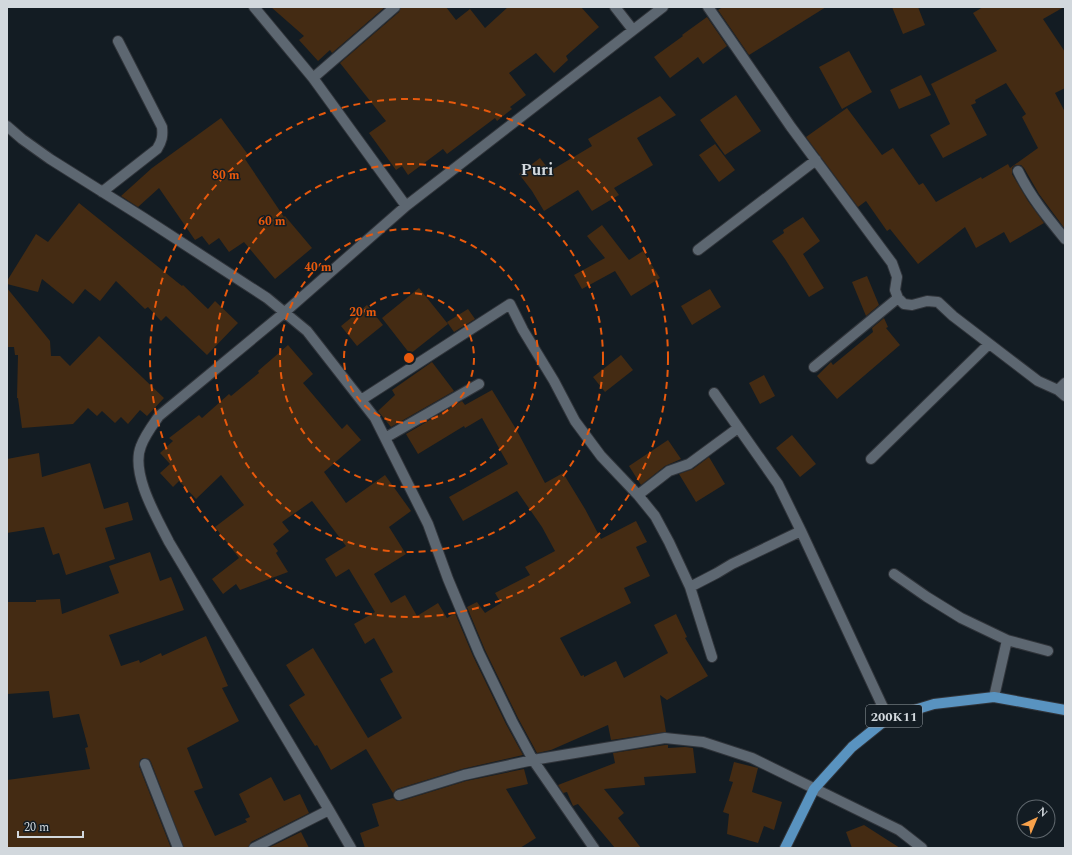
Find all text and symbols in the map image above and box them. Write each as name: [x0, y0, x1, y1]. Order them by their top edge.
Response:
district label: Puri: [521, 158, 553, 182]
text: 80 m: [212, 166, 240, 185]
text: 60 m: [258, 212, 286, 231]
text: 40 m: [304, 258, 332, 277]
text: 20 m: [349, 303, 377, 322]
centre of rings: [402, 351, 416, 365]
road number: 200K11: [866, 705, 922, 727]
north arrow: [1016, 799, 1056, 839]
text: N: [1033, 803, 1052, 821]
scale bar: [18, 813, 83, 839]
text: 20 m: [24, 818, 49, 837]

